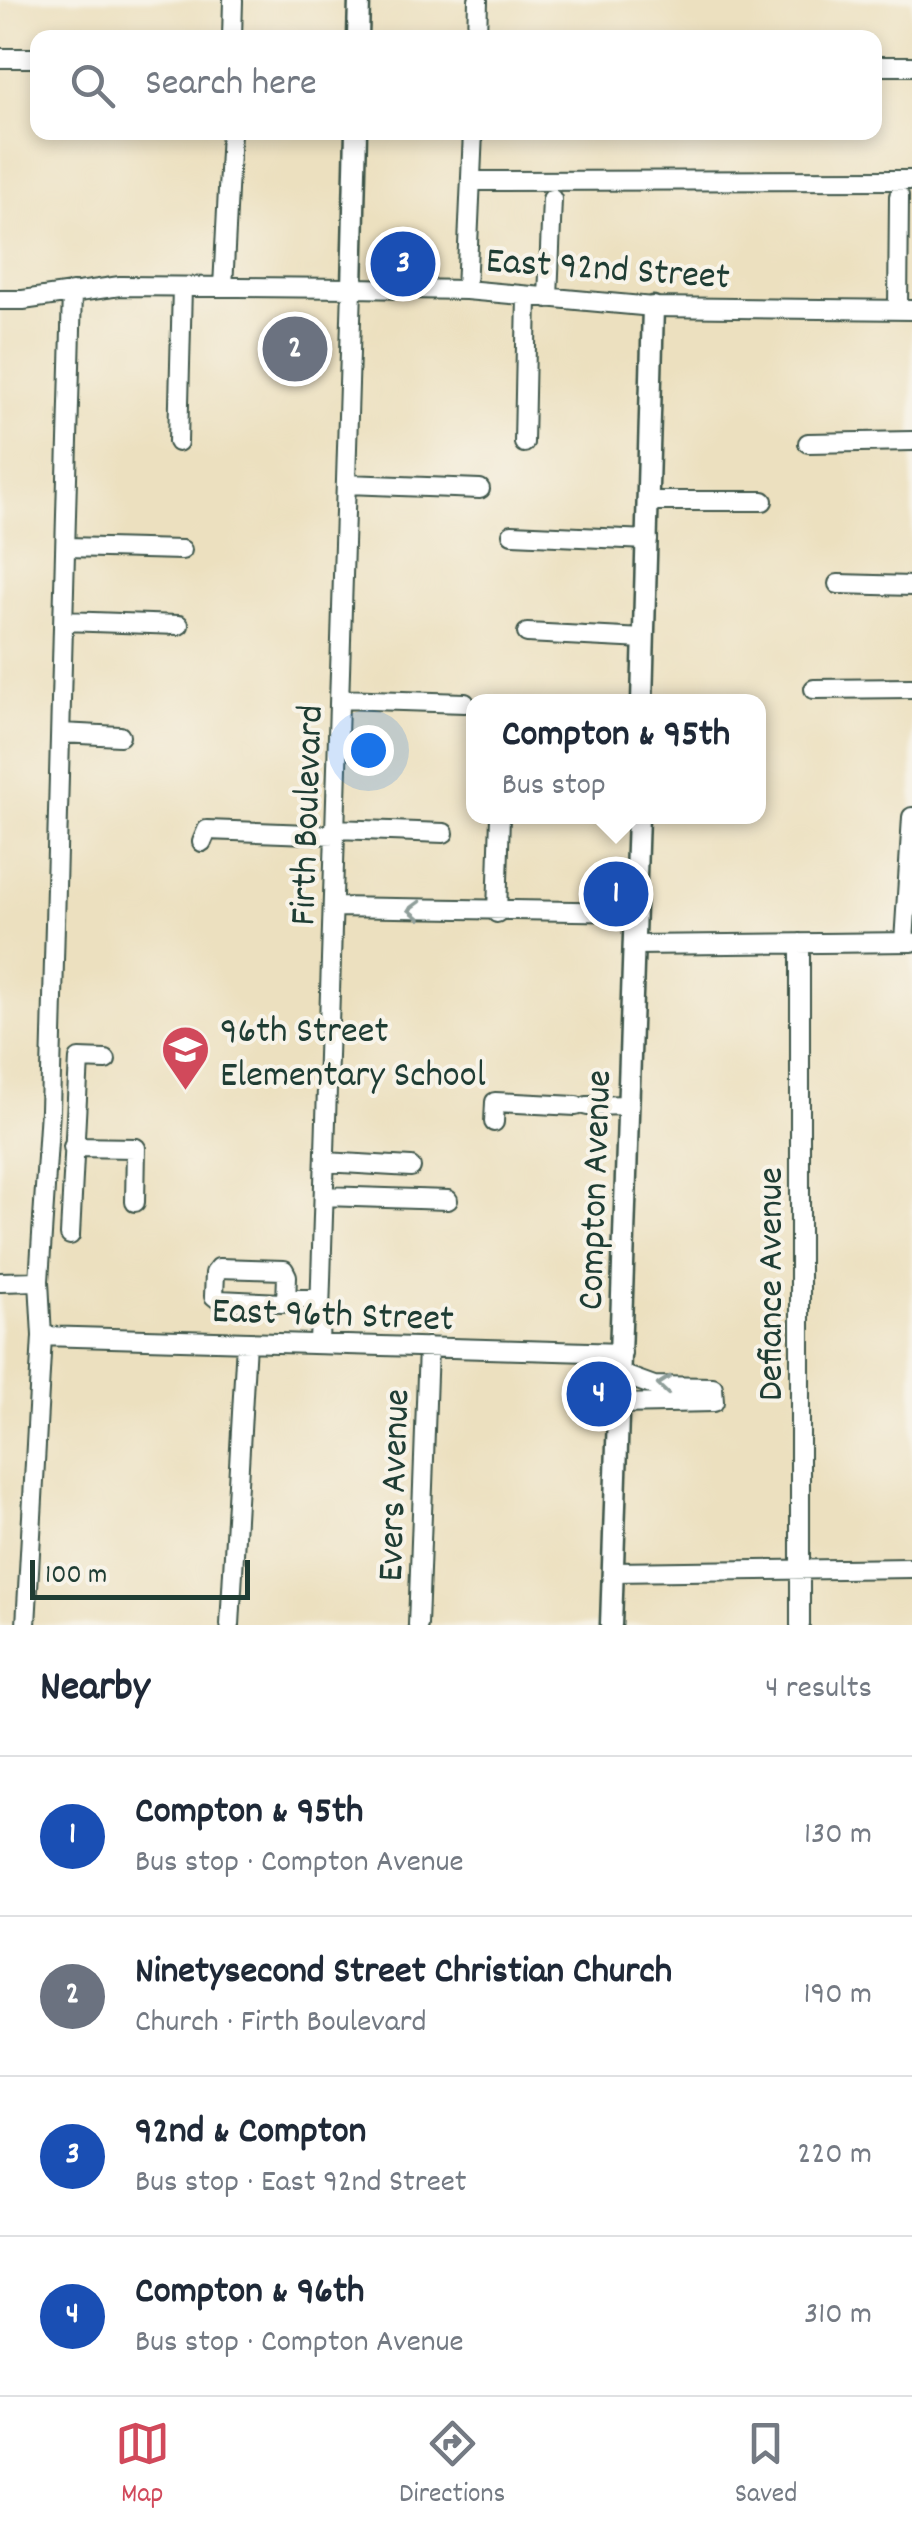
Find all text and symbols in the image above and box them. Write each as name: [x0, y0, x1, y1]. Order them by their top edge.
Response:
search box: [30, 30, 882, 140]
icon: search: [65, 58, 120, 113]
text: Search here: [145, 58, 317, 113]
pin: 3: [370, 226, 436, 302]
street label: East 92nd Street: [484, 236, 731, 307]
pin: 2: [262, 312, 328, 386]
popup: [466, 694, 766, 824]
street label: Firth Boulevard: [278, 704, 341, 926]
text: Compton & 95th: [502, 709, 730, 764]
your location: [343, 725, 394, 776]
text: Bus stop: [502, 764, 606, 810]
pin: 1: [584, 856, 648, 932]
one-way arrow: [406, 900, 422, 921]
place label: 96th Street Elementary School: [220, 1006, 486, 1105]
school or university icon: 96th Street Elementary School: [159, 1024, 211, 1092]
street label: Compton Avenue: [566, 1069, 629, 1311]
street label: Defiance Avenue: [746, 1167, 801, 1401]
street label: East 96th Street: [211, 1286, 455, 1349]
pin: 4: [566, 1356, 632, 1432]
one-way arrow: [655, 1375, 671, 1396]
street label: Evers Avenue: [366, 1388, 427, 1582]
scale bar: [30, 1555, 250, 1600]
text: 100 m: [45, 1557, 107, 1597]
text: Nearby: [40, 1660, 150, 1720]
text: 4 results: [765, 1667, 872, 1713]
text: Compton & 95th: [135, 1786, 363, 1841]
text: 1: [69, 1813, 76, 1859]
text: 130 m: [804, 1813, 872, 1859]
text: Bus stop · Compton Avenue: [135, 1841, 464, 1887]
text: Ninetysecond Street Christian Church: [135, 1946, 672, 2001]
text: 2: [66, 1973, 79, 2019]
text: 190 m: [804, 1973, 872, 2019]
text: Church · Firth Boulevard: [135, 2001, 427, 2047]
text: 92nd & Compton: [135, 2106, 366, 2161]
text: 3: [65, 2133, 80, 2179]
text: 220 m: [797, 2133, 872, 2179]
text: Bus stop · East 92nd Street: [135, 2161, 467, 2207]
text: Compton & 96th: [135, 2266, 364, 2321]
text: 4: [66, 2293, 79, 2339]
text: 310 m: [804, 2293, 872, 2339]
text: Bus stop · Compton Avenue: [135, 2321, 464, 2367]
tab: Map: [115, 2416, 170, 2516]
tab: Directions: [399, 2416, 505, 2516]
tab: Saved: [735, 2416, 797, 2516]

